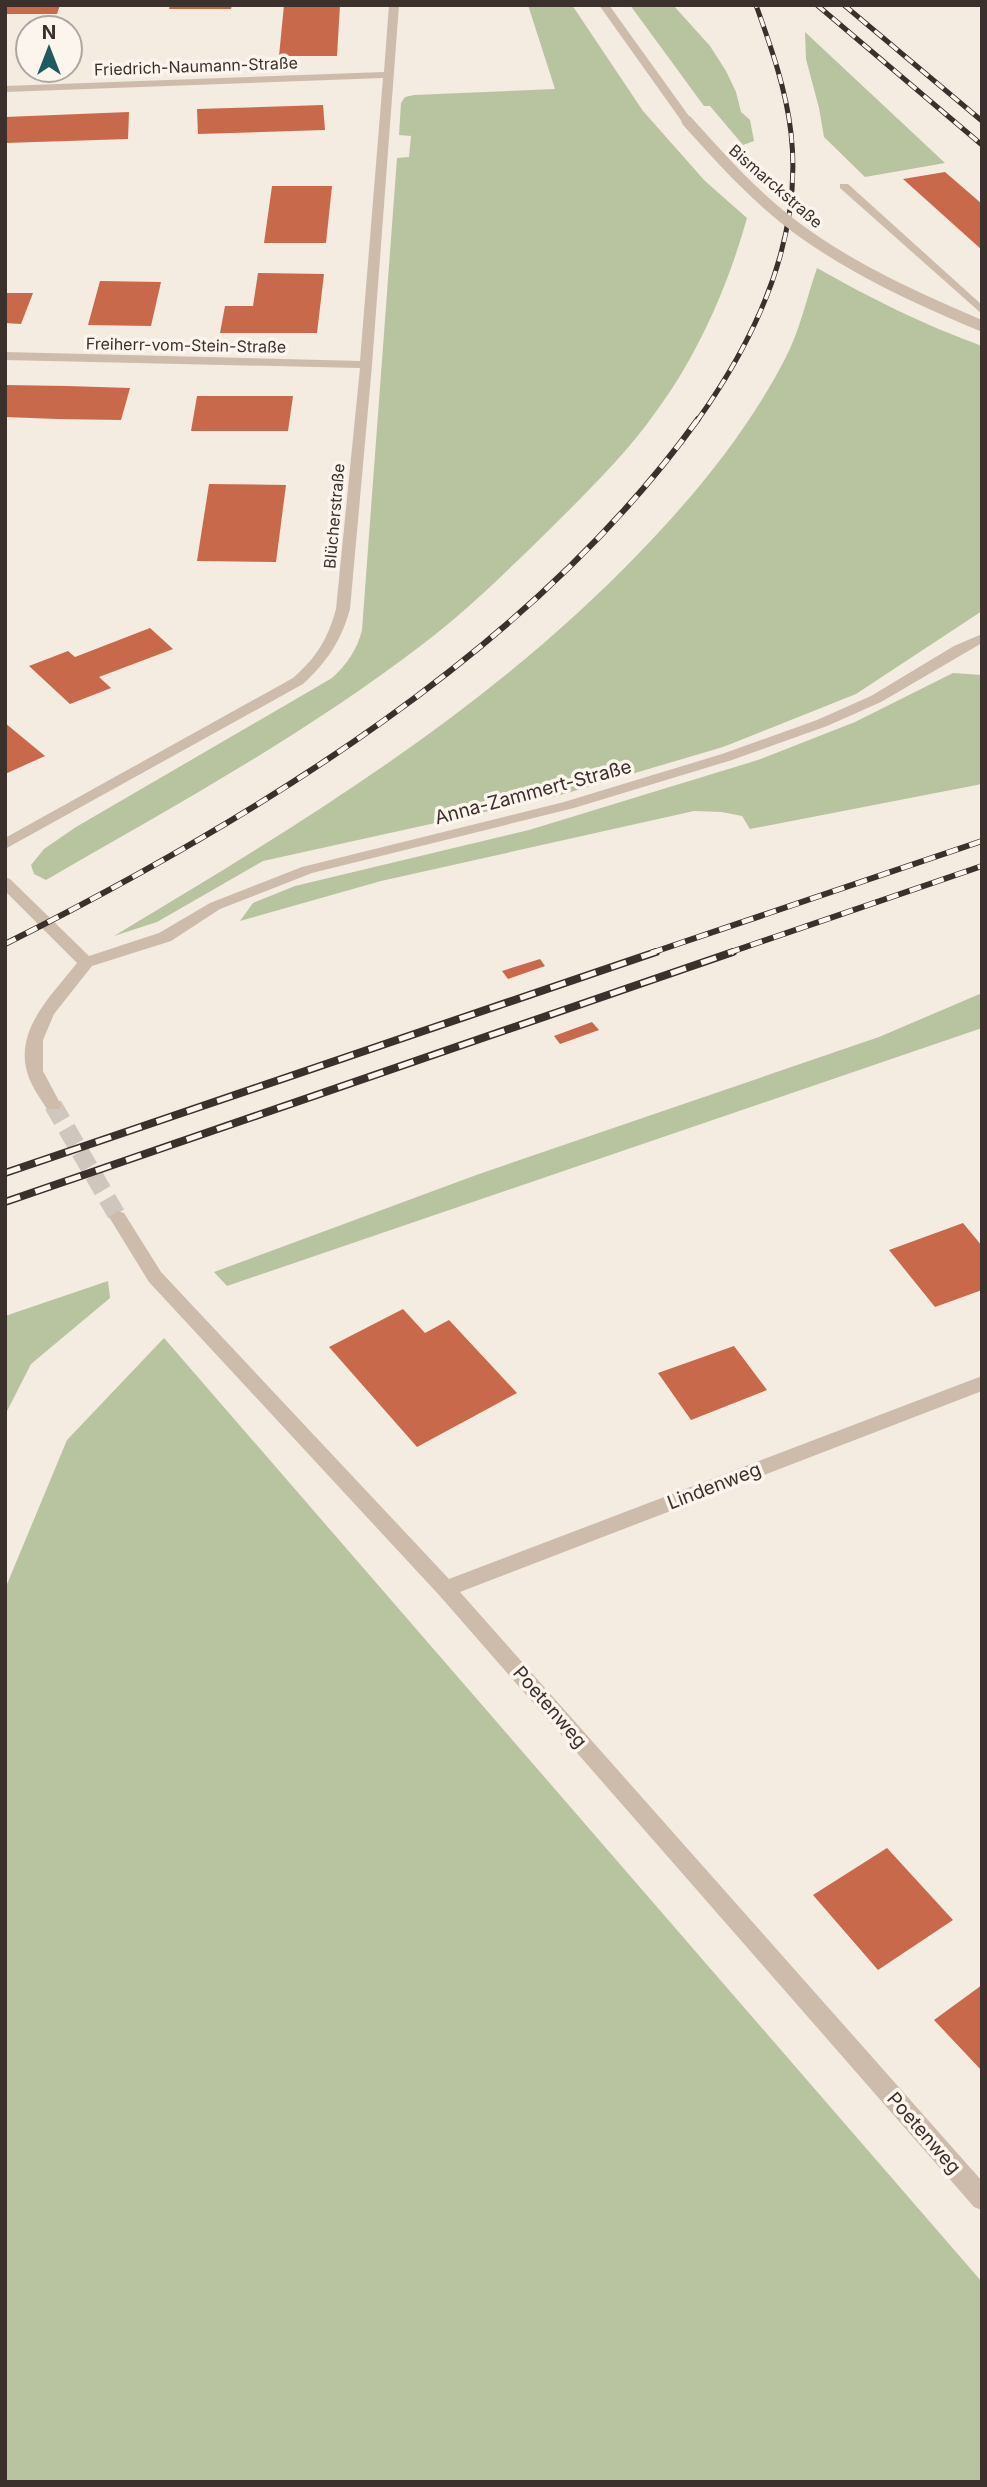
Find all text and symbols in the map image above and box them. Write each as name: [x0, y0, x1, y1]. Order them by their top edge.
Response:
north arrow: [14, 14, 84, 84]
text: N: [42, 21, 56, 44]
street label: Friedrich-Naumann-Straße: [94, 52, 298, 80]
street label: Bismarckstraße: [725, 140, 827, 232]
street label: Freiherr-vom-Stein-Straße: [86, 333, 286, 357]
street label: Blücherstraße: [319, 463, 349, 569]
street label: Anna-Zammert-Straße: [432, 755, 634, 829]
street label: Lindenweg: [664, 1458, 764, 1514]
street label: Poetenweg: [508, 1661, 592, 1753]
street label: Poetenweg: [882, 2087, 966, 2179]

